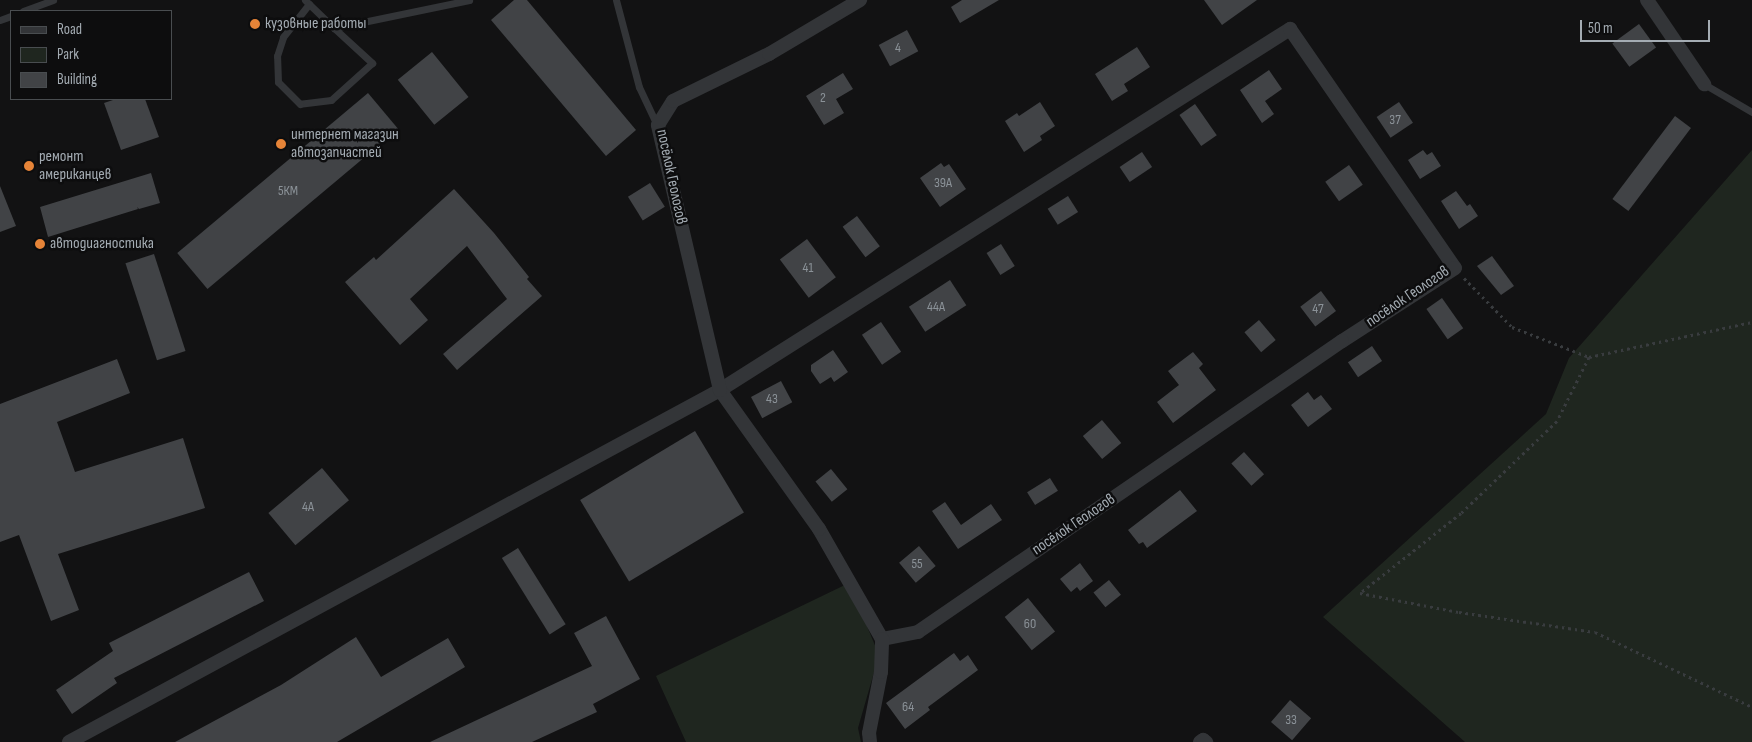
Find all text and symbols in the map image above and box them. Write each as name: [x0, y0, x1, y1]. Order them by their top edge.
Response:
legend: [10, 10, 172, 100]
scale bar: [1582, 10, 1712, 42]
place label: кузовные работы: [265, 14, 366, 34]
marker: кузовные работы: [249, 18, 261, 30]
text: 50 m: [1588, 19, 1613, 38]
text: Road: [57, 20, 82, 39]
house number: 4: [895, 40, 901, 56]
text: Park: [57, 45, 79, 64]
text: Building: [57, 70, 97, 89]
house number: 2: [820, 90, 826, 106]
house number: 37: [1389, 112, 1401, 128]
place label: интернет магазин автозапчастей: [291, 125, 399, 163]
street label: посёлок Геологов: [652, 128, 690, 226]
marker: интернет магазин автозапчастей: [275, 138, 287, 150]
place label: ремонт американцев: [39, 147, 111, 185]
marker: ремонт американцев: [23, 160, 35, 172]
house number: 39А: [934, 175, 952, 191]
house number: 5КМ: [278, 183, 298, 199]
place label: автодиагностика: [50, 234, 154, 254]
marker: автодиагностика: [34, 238, 46, 250]
house number: 41: [803, 260, 813, 276]
street label: посёлок Геологов: [1363, 262, 1453, 332]
house number: 44А: [927, 299, 945, 315]
house number: 47: [1312, 301, 1324, 317]
house number: 43: [766, 391, 778, 407]
street label: посёлок Геологов: [1029, 490, 1119, 560]
house number: 4А: [302, 499, 314, 515]
house number: 55: [911, 556, 923, 572]
house number: 60: [1024, 616, 1036, 632]
house number: 64: [902, 699, 914, 715]
house number: 33: [1285, 712, 1297, 728]

